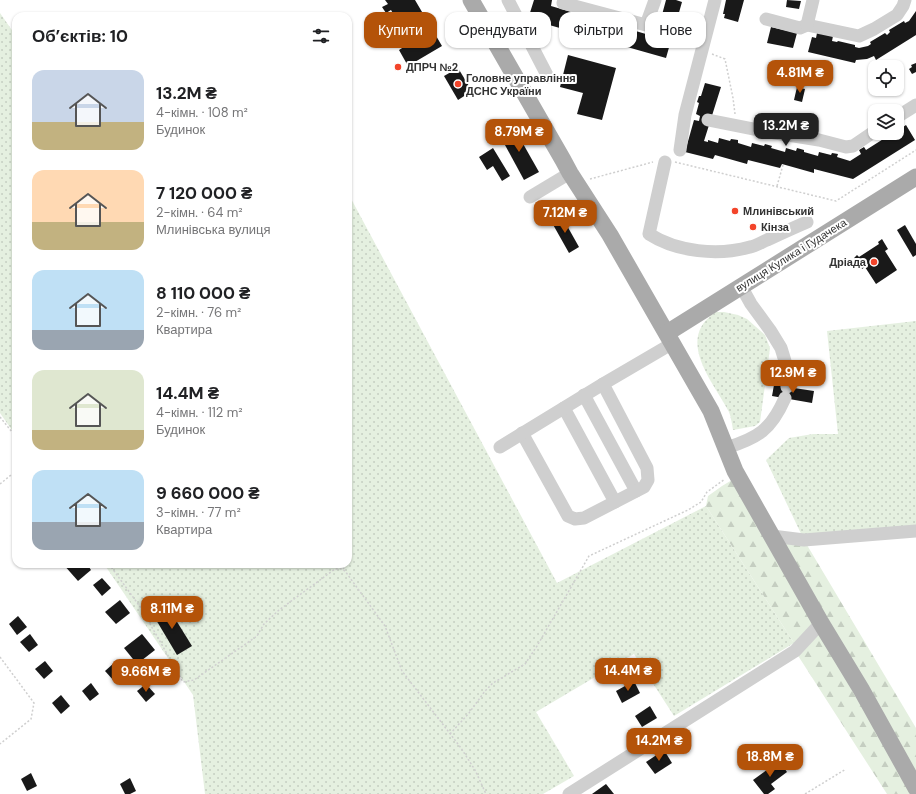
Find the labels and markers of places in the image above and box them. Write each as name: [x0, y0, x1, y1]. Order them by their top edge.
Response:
place label: ДПРЧ №2: [406, 60, 458, 74]
pin: 4.81M ₴: [763, 60, 837, 94]
marker: ДПРЧ №2: [393, 62, 403, 72]
place label: Головне управління ДСНС України: [466, 71, 576, 98]
marker: Головне управління ДСНС України: [453, 79, 463, 89]
pin: 13.2M ₴: [749, 113, 823, 147]
pin: 8.79M ₴: [482, 119, 556, 153]
pin: 7.12M ₴: [528, 200, 602, 234]
place label: Млинівський: [743, 204, 814, 218]
marker: Млинівський: [730, 206, 740, 216]
place label: Кінза: [761, 220, 790, 234]
marker: Кінза: [748, 222, 758, 232]
place label: Дріада: [829, 255, 867, 269]
marker: Дріада: [869, 257, 879, 267]
pin: 12.9M ₴: [756, 360, 830, 394]
pin: 8.11M ₴: [135, 596, 209, 630]
pin: 14.4M ₴: [591, 658, 665, 692]
pin: 9.66M ₴: [109, 659, 183, 693]
pin: 14.2M ₴: [622, 728, 696, 762]
pin: 18.8M ₴: [733, 744, 807, 778]

